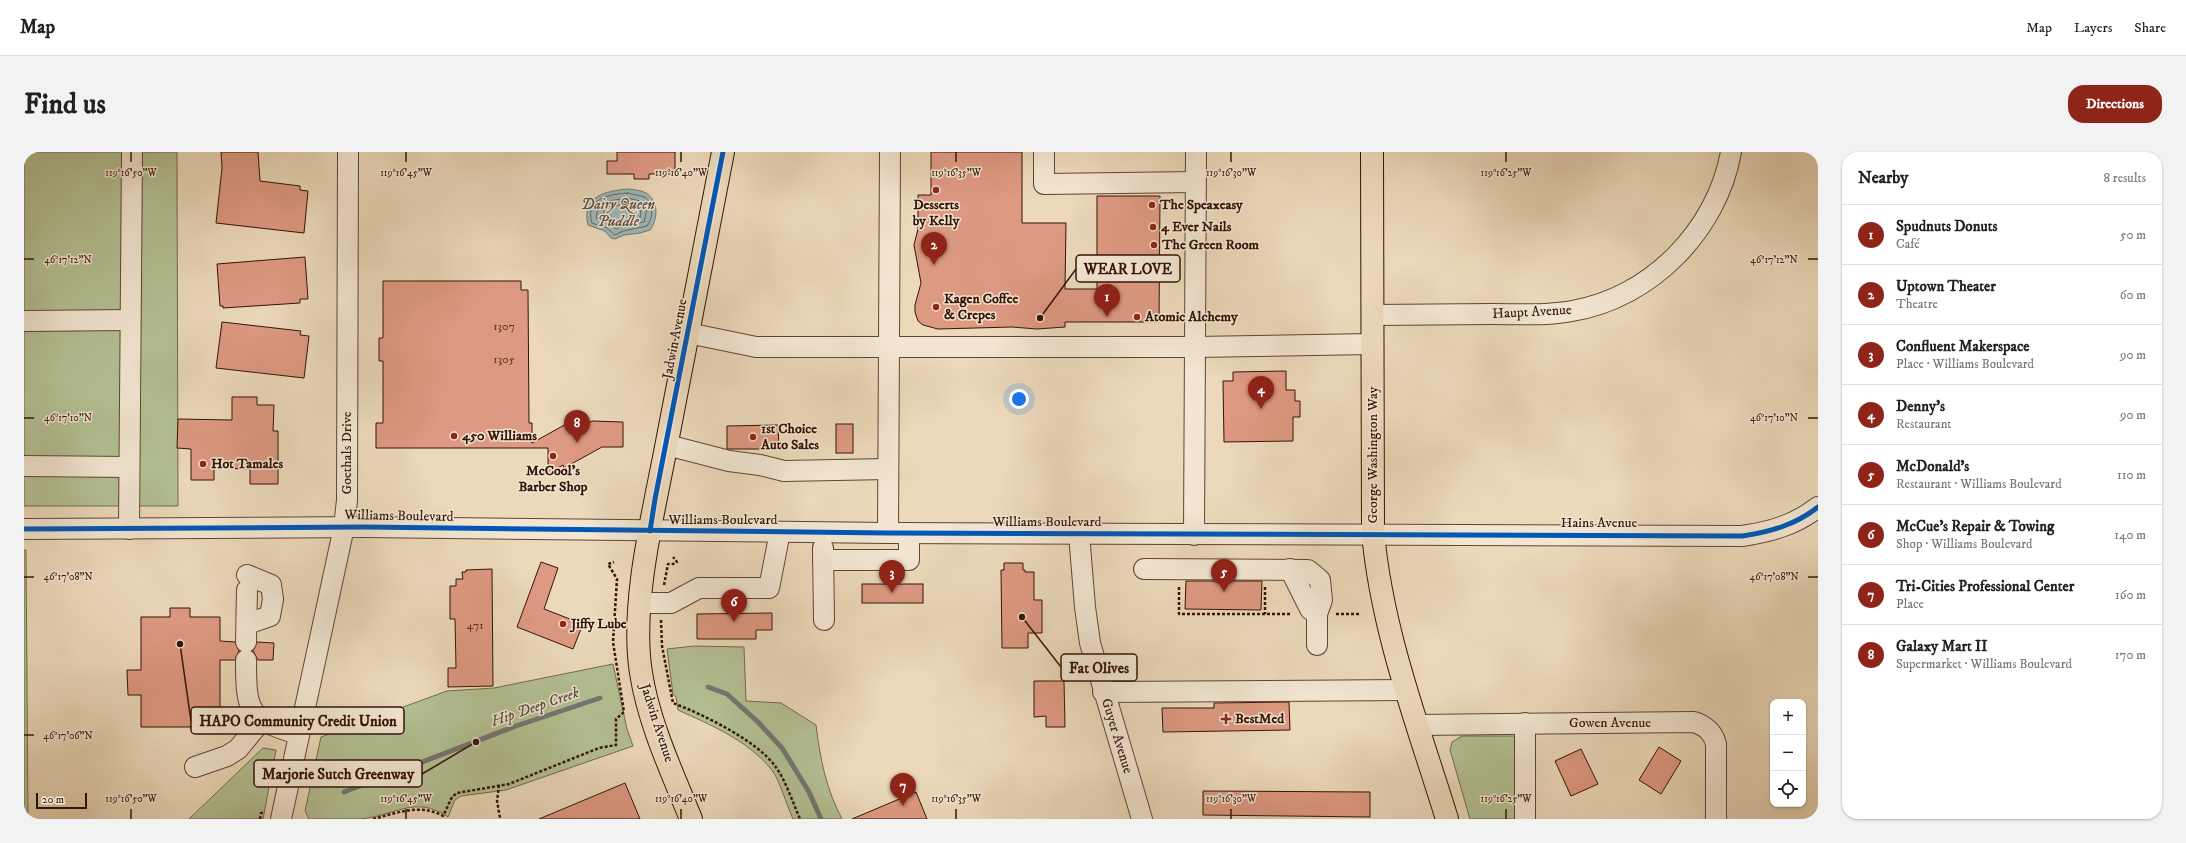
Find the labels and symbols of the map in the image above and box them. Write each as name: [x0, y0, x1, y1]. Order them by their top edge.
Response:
text: 119°16'50"W: [105, 167, 158, 179]
text: 119°16'45"W: [380, 167, 433, 179]
text: 119°16'40"W: [655, 167, 708, 179]
text: 119°16'35"W: [931, 167, 982, 179]
text: 119°16'30"W: [1206, 167, 1257, 179]
text: 119°16'25"W: [1481, 167, 1532, 179]
marker: Desserts by Kelly: [931, 185, 941, 195]
water label: Dairy Queen Puddle: [581, 195, 655, 231]
place label: Desserts by Kelly: [912, 196, 960, 230]
place label: The Speaxeasy: [1159, 196, 1243, 214]
marker: The Speaxeasy: [1147, 200, 1157, 210]
place label: 4 Ever Nails: [1160, 218, 1232, 236]
marker: 4 Ever Nails: [1148, 222, 1158, 232]
pin: 2: [921, 232, 947, 265]
place label: The Green Room: [1161, 236, 1259, 254]
marker: The Green Room: [1149, 240, 1159, 250]
text: 46°17'12"N: [44, 254, 92, 266]
text: 46°17'12"N: [1750, 254, 1798, 266]
callout: WEAR LOVE: [1076, 255, 1180, 282]
text: WEAR LOVE: [1083, 260, 1173, 279]
pin: 1: [1094, 284, 1120, 317]
place label: Kagen Coffee & Crepes: [944, 290, 1018, 324]
street label: Jadwin Avenue: [658, 297, 692, 383]
street label: Haupt Avenue: [1492, 301, 1572, 323]
marker: Kagen Coffee & Crepes: [931, 302, 941, 312]
place label: Atomic Alchemy: [1144, 308, 1238, 326]
marker: Atomic Alchemy: [1132, 312, 1142, 322]
house number: 1307: [493, 319, 515, 334]
house number: 1305: [493, 352, 515, 367]
pin: 4: [1248, 376, 1274, 409]
street label: George Washington Way: [1364, 386, 1382, 523]
your location: [1009, 389, 1029, 409]
pin: 8: [564, 410, 590, 443]
street label: Goethals Drive: [338, 411, 356, 495]
text: 46°17'10"N: [44, 412, 92, 424]
text: 46°17'10"N: [1750, 412, 1798, 424]
place label: 1st Choice Auto Sales: [760, 420, 819, 454]
place label: 450 Williams: [461, 427, 537, 445]
marker: 450 Williams: [449, 431, 459, 441]
marker: 1st Choice Auto Sales: [748, 432, 758, 442]
marker: McCool's Barber Shop: [548, 451, 558, 461]
place label: Hot Tamales: [211, 455, 284, 473]
marker: Hot Tamales: [198, 459, 208, 469]
place label: McCool's Barber Shop: [518, 462, 588, 496]
street label: Williams Boulevard: [343, 506, 454, 526]
street label: Williams Boulevard: [667, 511, 778, 529]
street label: Williams Boulevard: [991, 513, 1102, 531]
street label: Hains Avenue: [1561, 514, 1638, 532]
pin: 5: [1211, 559, 1237, 592]
pin: 3: [879, 560, 905, 593]
text: 46°17'08"N: [43, 571, 93, 583]
text: 46°17'08"N: [1749, 571, 1799, 583]
pin: 6: [721, 589, 747, 622]
place label: Jiffy Lube: [569, 615, 627, 633]
house number: 471: [466, 618, 484, 633]
marker: Jiffy Lube: [558, 619, 568, 629]
callout: Fat Olives: [1061, 654, 1137, 681]
text: Fat Olives: [1069, 659, 1129, 678]
street label: Jadwin Avenue: [635, 680, 678, 765]
water label: Hip Deep Creek: [488, 683, 582, 731]
street label: Guyer Avenue: [1097, 696, 1137, 776]
callout: HAPO Community Credit Union: [191, 707, 404, 734]
place label: BestMed: [1235, 710, 1285, 728]
text: HAPO Community Credit Union: [199, 712, 397, 731]
marker: BestMed: [1220, 713, 1232, 725]
street label: Gowen Avenue: [1569, 714, 1651, 732]
text: 46°17'06"N: [43, 730, 93, 742]
callout: Marjorie Sutch Greenway: [254, 760, 422, 787]
text: Marjorie Sutch Greenway: [262, 765, 415, 784]
pin: 7: [890, 773, 916, 806]
scale bar: [36, 791, 87, 810]
text: 119°16'50"W: [105, 793, 158, 805]
text: 119°16'45"W: [380, 793, 433, 805]
text: 119°16'40"W: [655, 793, 708, 805]
text: 119°16'35"W: [931, 793, 982, 805]
text: 119°16'30"W: [1206, 793, 1257, 805]
text: 119°16'25"W: [1481, 793, 1532, 805]

